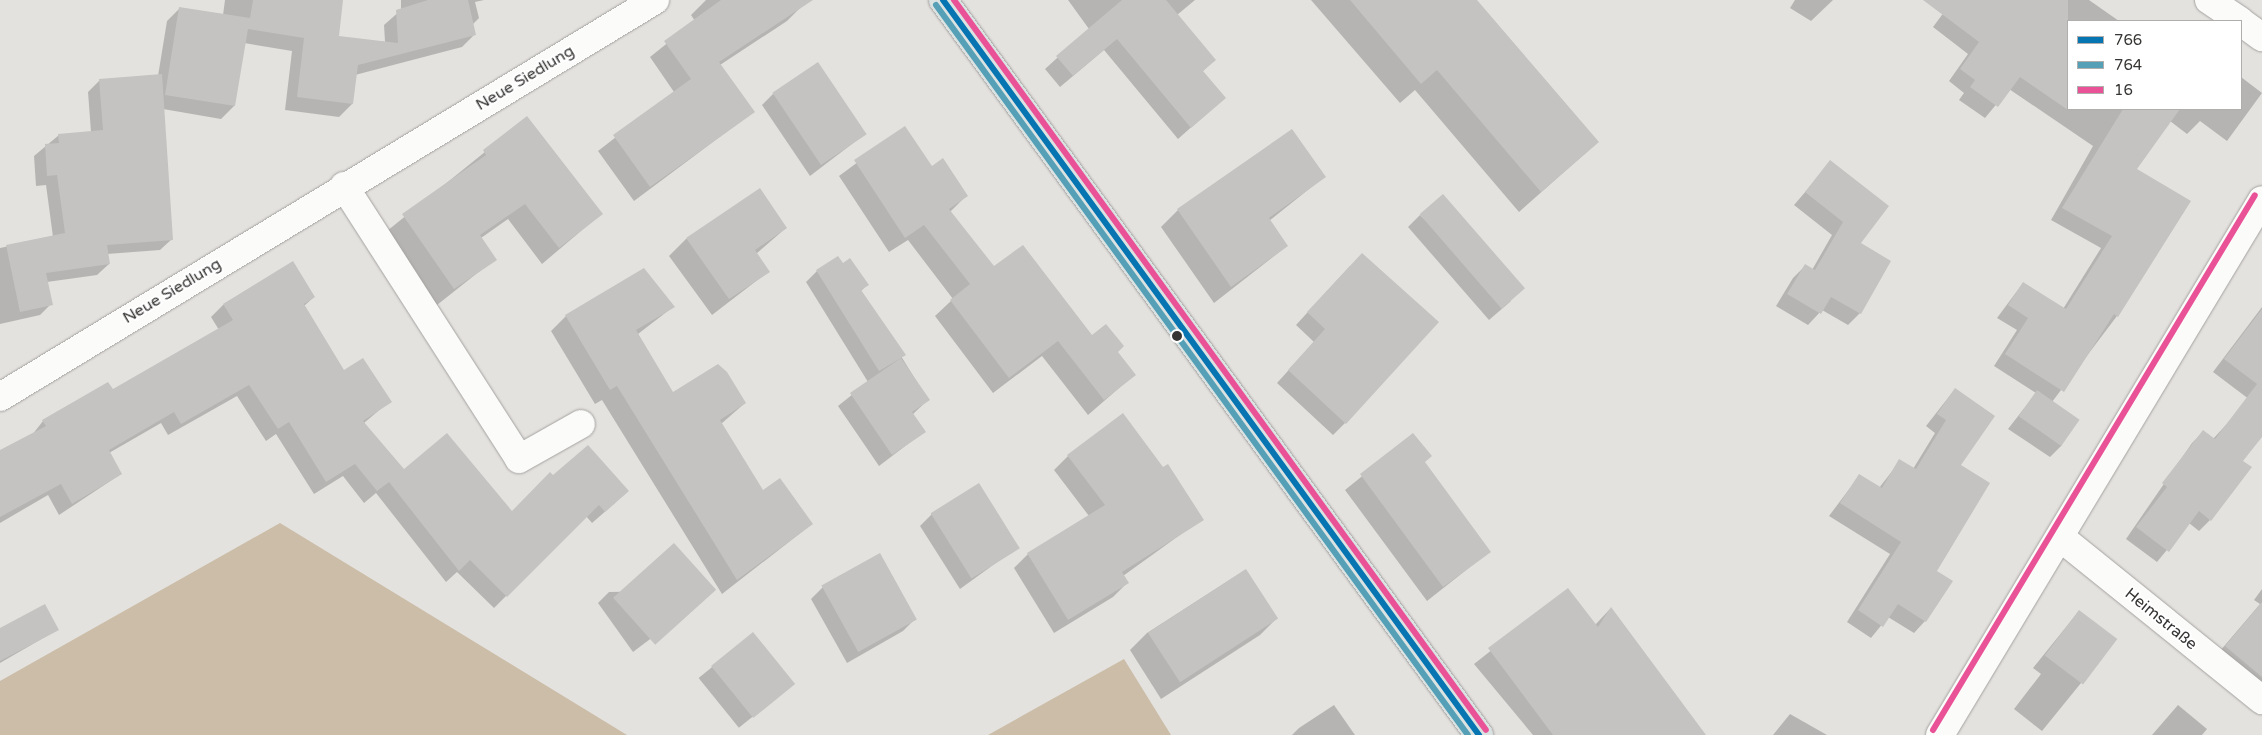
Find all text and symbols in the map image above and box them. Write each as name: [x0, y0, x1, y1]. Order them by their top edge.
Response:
legend: [2067, 20, 2242, 110]
text: 766: [2114, 31, 2142, 49]
street label: Neue Siedlung: [472, 41, 578, 115]
text: 764: [2114, 56, 2142, 74]
text: 16: [2114, 81, 2133, 99]
street label: Neue Siedlung: [119, 254, 225, 328]
unlabelled marker: [1172, 331, 1182, 341]
street label: Heimstraße: [2121, 584, 2201, 654]

